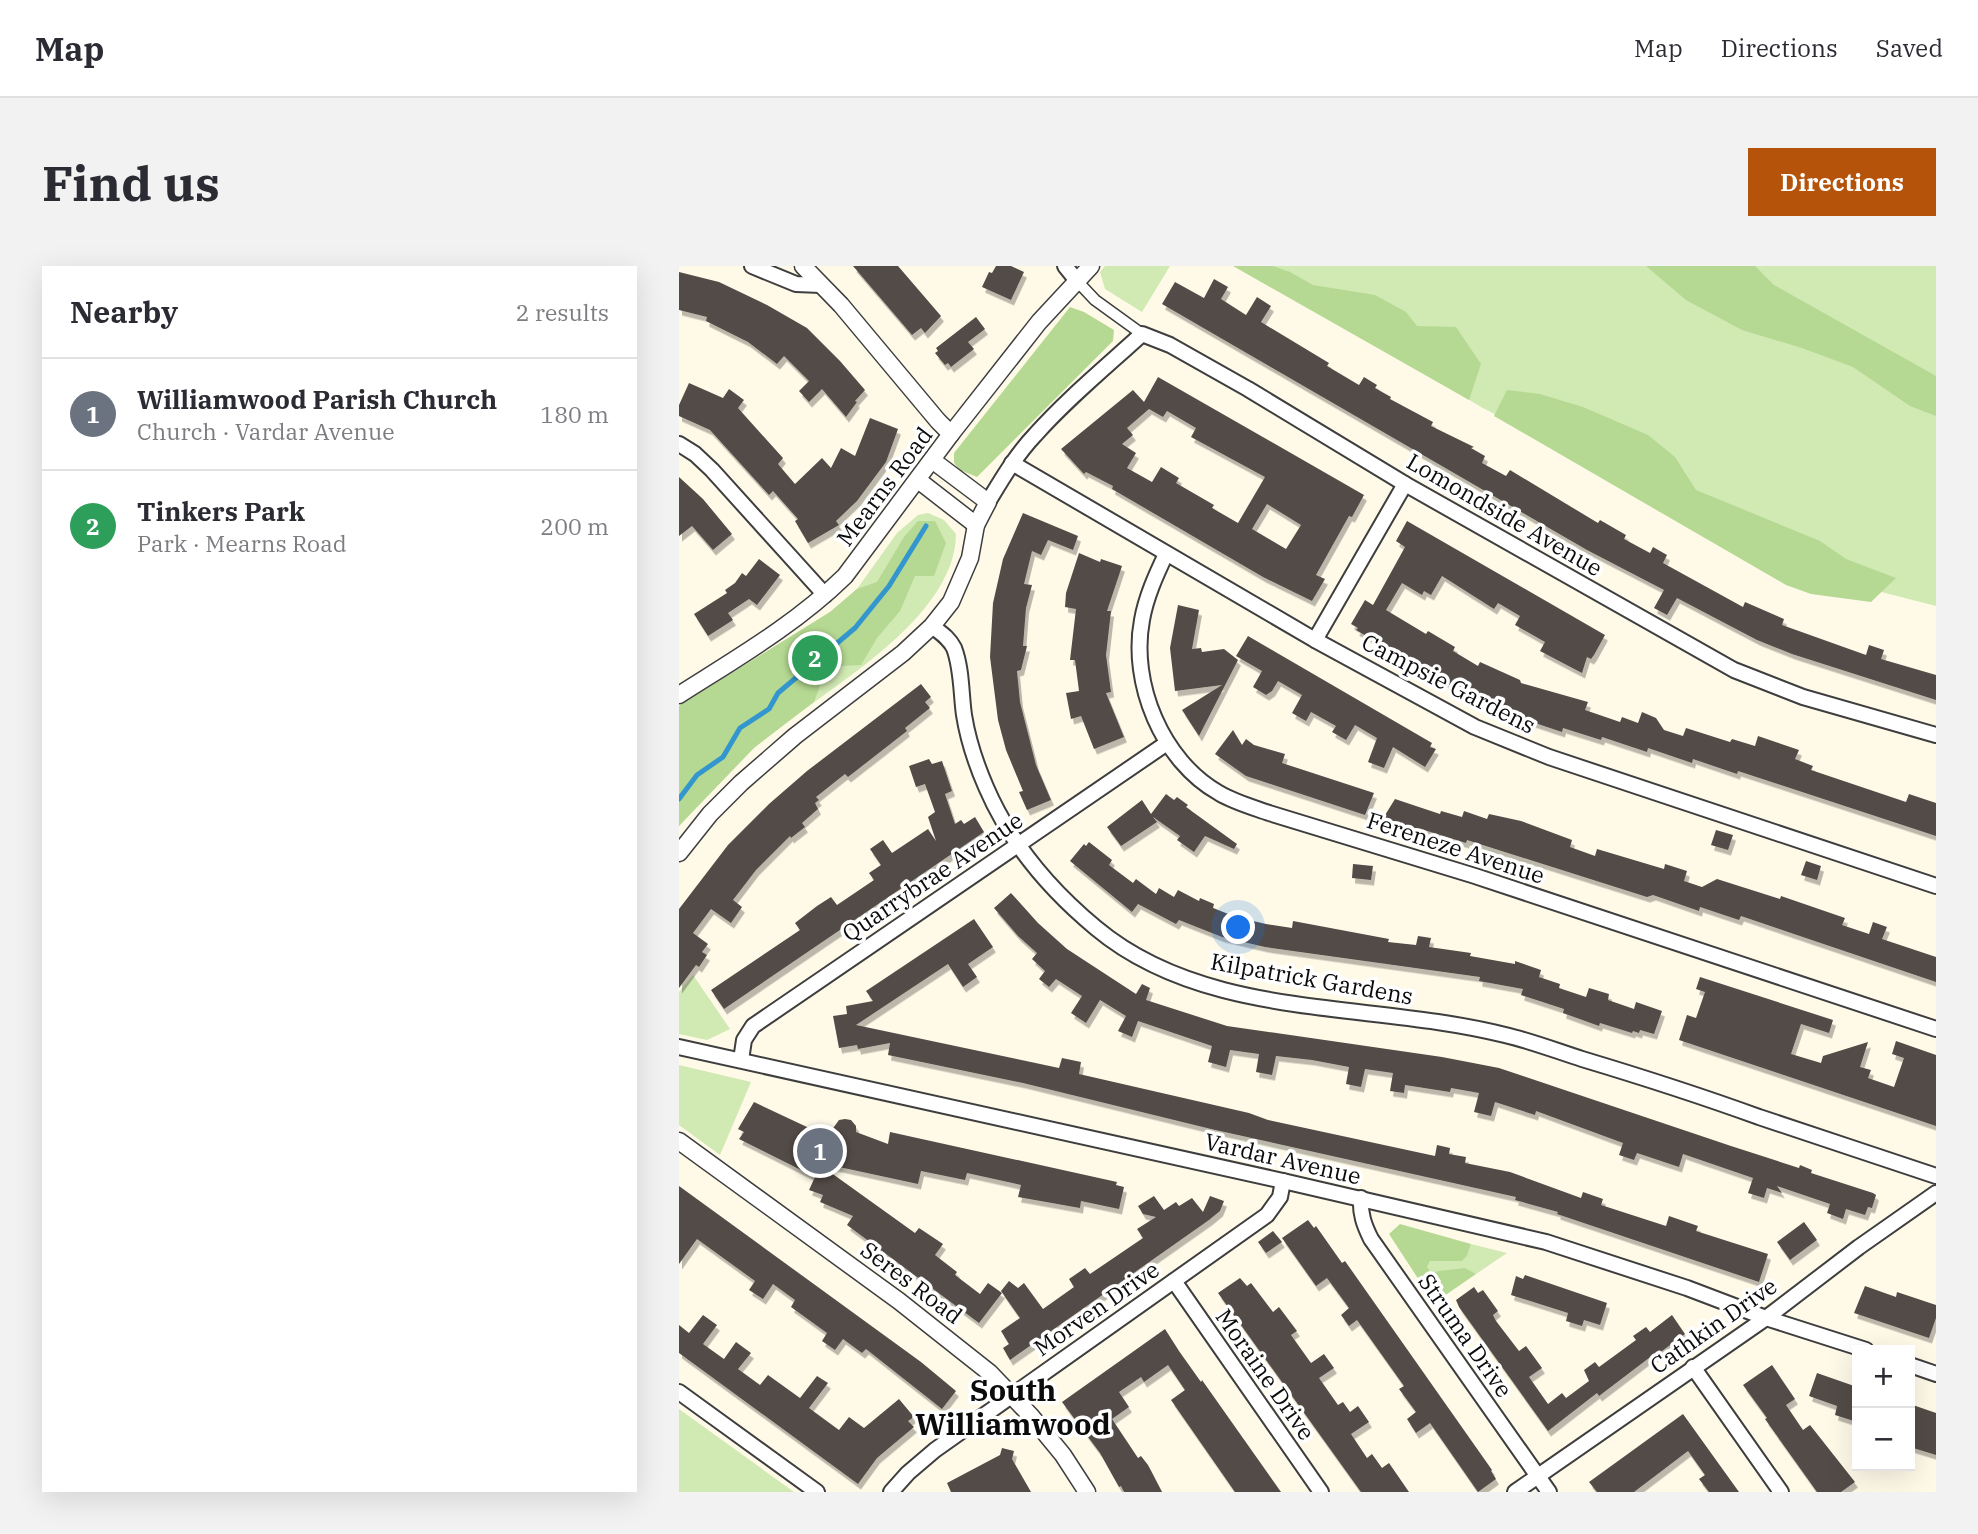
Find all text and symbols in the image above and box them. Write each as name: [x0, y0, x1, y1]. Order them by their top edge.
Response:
text: Map: [35, 27, 104, 70]
text: Map: [1634, 32, 1683, 64]
text: Directions: [1721, 32, 1838, 64]
text: Saved: [1876, 32, 1943, 64]
button: Directions: [1748, 148, 1936, 216]
text: Find us: [42, 151, 220, 214]
text: Nearby: [70, 292, 178, 331]
text: 2 results: [516, 297, 609, 327]
text: Williamwood Parish Church: [137, 382, 497, 416]
text: 1: [86, 399, 100, 429]
text: 180 m: [540, 399, 609, 429]
text: Church · Vardar Avenue: [137, 416, 395, 446]
street label: Mearns Road: [829, 420, 939, 552]
street label: Lomondside Avenue: [1402, 446, 1608, 582]
text: Tinkers Park: [137, 494, 305, 528]
text: 2: [86, 511, 100, 541]
text: 200 m: [540, 511, 609, 541]
text: Park · Mearns Road: [137, 528, 347, 558]
street label: Campsie Gardens: [1357, 626, 1541, 740]
pin: 2: [792, 632, 838, 684]
street label: Quarrybrae Avenue: [836, 804, 1028, 948]
street label: Fereneze Avenue: [1363, 804, 1549, 890]
your location: [1221, 910, 1255, 944]
street label: Kilpatrick Gardens: [1208, 945, 1416, 1011]
pin: 1: [797, 1125, 843, 1177]
street label: Vardar Avenue: [1202, 1125, 1364, 1191]
street label: Seres Road: [855, 1234, 969, 1330]
street label: Morven Drive: [1027, 1254, 1165, 1362]
street label: Struma Drive: [1412, 1267, 1520, 1403]
street label: Cathkin Drive: [1644, 1270, 1782, 1380]
street label: Moraine Drive: [1210, 1303, 1322, 1445]
map controls: [1852, 1345, 1915, 1471]
button: +: [1852, 1345, 1915, 1408]
district label: South Williamwood: [915, 1370, 1111, 1443]
button: −: [1852, 1408, 1915, 1471]

